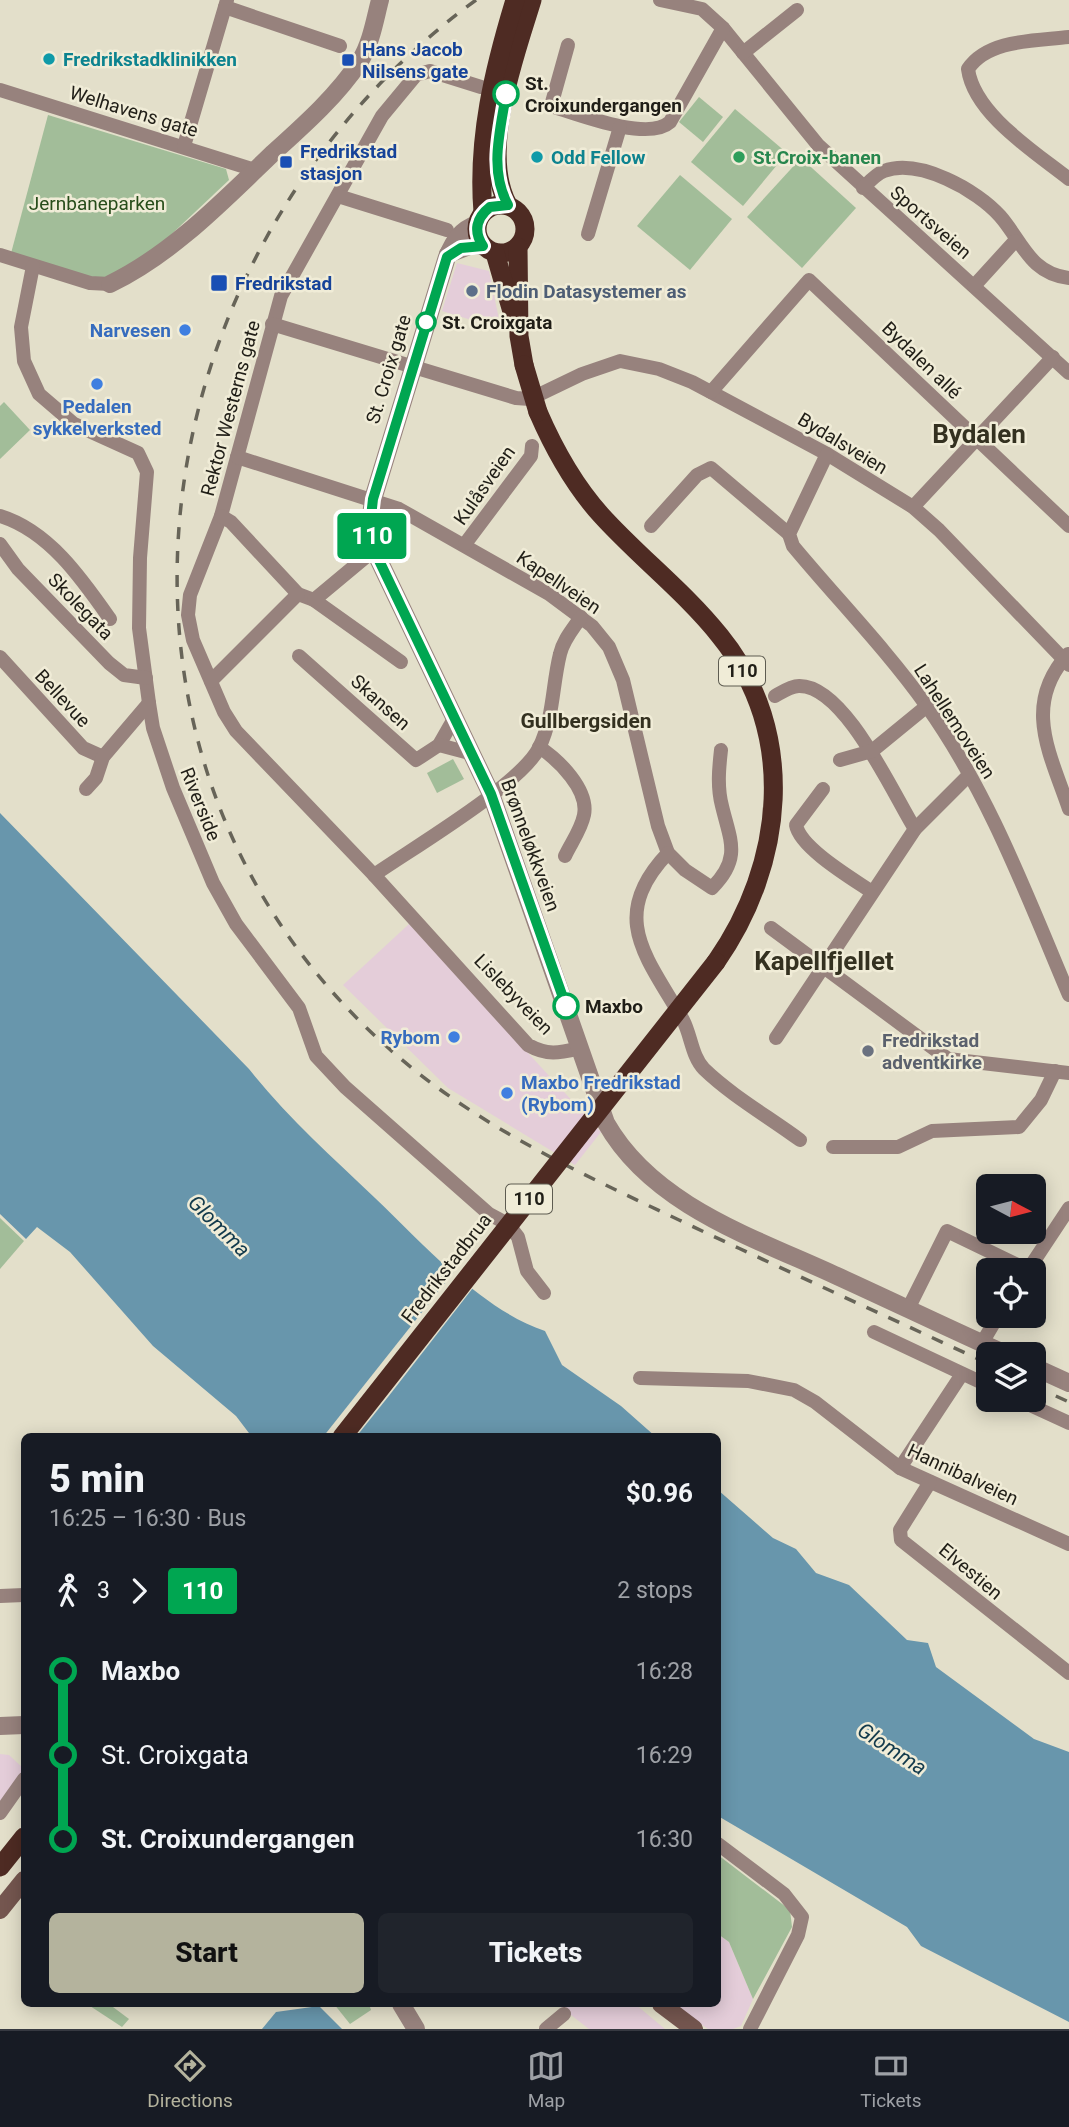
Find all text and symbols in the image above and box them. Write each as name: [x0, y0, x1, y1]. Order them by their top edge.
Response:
place label: Hans Jacob Nilsens gate: [362, 38, 468, 83]
place label: Fredrikstadklinikken: [63, 48, 237, 71]
marker: Fredrikstadklinikken: [41, 51, 57, 67]
marker: Hans Jacob Nilsens gate: [340, 52, 356, 68]
place label: St. Croixundergangen: [525, 72, 682, 117]
street label: Welhavens gate: [67, 81, 201, 142]
marker: St. Croixundergangen: [493, 81, 519, 107]
place label: Fredrikstad stasjon: [300, 140, 397, 185]
place label: Odd Fellow: [551, 146, 645, 169]
place label: St.Croix-banen: [753, 146, 881, 169]
marker: Odd Fellow: [529, 149, 545, 165]
marker: St.Croix-banen: [731, 149, 747, 165]
marker: Fredrikstad stasjon: [278, 154, 294, 170]
street label: Sportsveien: [885, 181, 976, 264]
park label: Jernbaneparken: [29, 192, 165, 215]
place label: Fredrikstad: [235, 272, 332, 295]
marker: Fredrikstad: [209, 273, 229, 293]
place label: Flodin Datasystemer as: [486, 280, 687, 303]
marker: Flodin Datasystemer as: [464, 283, 480, 299]
place label: St. Croixgata: [442, 311, 552, 334]
street label: St. Croix gate: [361, 312, 416, 426]
marker: St. Croixgata: [416, 312, 436, 332]
street label: Bydalen allé: [877, 317, 966, 404]
street label: Rektor Westerns gate: [196, 318, 265, 498]
place label: Narvesen: [90, 319, 171, 342]
marker: Narvesen: [177, 322, 193, 338]
marker: Pedalen sykkelverksted: [89, 376, 105, 392]
place label: Pedalen sykkelverksted: [33, 395, 161, 440]
street label: Bydalsveien: [794, 408, 892, 479]
district label: Bydalen: [932, 419, 1026, 449]
street label: Kulåsveien: [449, 441, 520, 529]
line badge: 110: [332, 513, 412, 559]
text: 110: [351, 522, 393, 550]
street label: Kapellveien: [512, 546, 605, 619]
street label: Skolegata: [43, 568, 118, 645]
road number: 110: [719, 656, 765, 686]
street label: Lahellemoveien: [909, 660, 1000, 783]
street label: Bellevue: [30, 665, 95, 732]
street label: Skansen: [346, 670, 415, 735]
district label: Gullbergsiden: [520, 709, 652, 733]
street label: Riverside: [175, 764, 226, 844]
street label: Brønneløkkveien: [496, 776, 565, 914]
district label: Kapellfjellet: [754, 946, 894, 976]
street label: Lislebyveien: [470, 949, 558, 1039]
marker: Maxbo: [553, 993, 579, 1019]
place label: Maxbo: [585, 995, 643, 1018]
place label: Rybom: [380, 1026, 440, 1049]
marker: Rybom: [446, 1029, 462, 1045]
place label: Fredrikstad adventkirke: [882, 1029, 982, 1074]
marker: Fredrikstad adventkirke: [860, 1043, 876, 1059]
place label: Maxbo Fredrikstad (Rybom): [521, 1071, 681, 1116]
marker: Maxbo Fredrikstad (Rybom): [499, 1085, 515, 1101]
north arrow: [976, 1174, 1046, 1244]
map controls: [976, 1174, 1046, 1412]
road number: 110: [506, 1184, 552, 1214]
water label: Glomma: [183, 1190, 255, 1262]
street label: Fredrikstadbrua: [396, 1209, 496, 1328]
button: locate: [976, 1258, 1046, 1328]
button: layers: [976, 1342, 1046, 1412]
street label: Hannibalveien: [904, 1439, 1022, 1510]
text: 5 min: [49, 1457, 145, 1501]
text: $0.96: [626, 1478, 693, 1508]
text: 16:25 – 16:30 · Bus: [49, 1505, 246, 1532]
street label: Elvestien: [934, 1538, 1007, 1605]
icon: walk: [49, 1572, 87, 1610]
icon: forward: [120, 1572, 158, 1610]
text: 3: [97, 1577, 110, 1604]
text: 110: [182, 1577, 223, 1605]
text: 2 stops: [617, 1577, 693, 1604]
text: Maxbo: [101, 1656, 180, 1686]
text: 16:28: [636, 1658, 693, 1685]
water label: Glomma: [853, 1718, 931, 1780]
text: St. Croixgata: [101, 1740, 249, 1770]
text: 16:29: [636, 1742, 693, 1769]
text: St. Croixundergangen: [101, 1824, 355, 1854]
text: 16:30: [636, 1826, 693, 1853]
button: Start: [49, 1913, 364, 1993]
button: Tickets: [378, 1913, 693, 1993]
tab: Directions: [147, 2047, 233, 2112]
tab: Map: [527, 2047, 565, 2112]
tab: Tickets: [860, 2047, 922, 2112]

